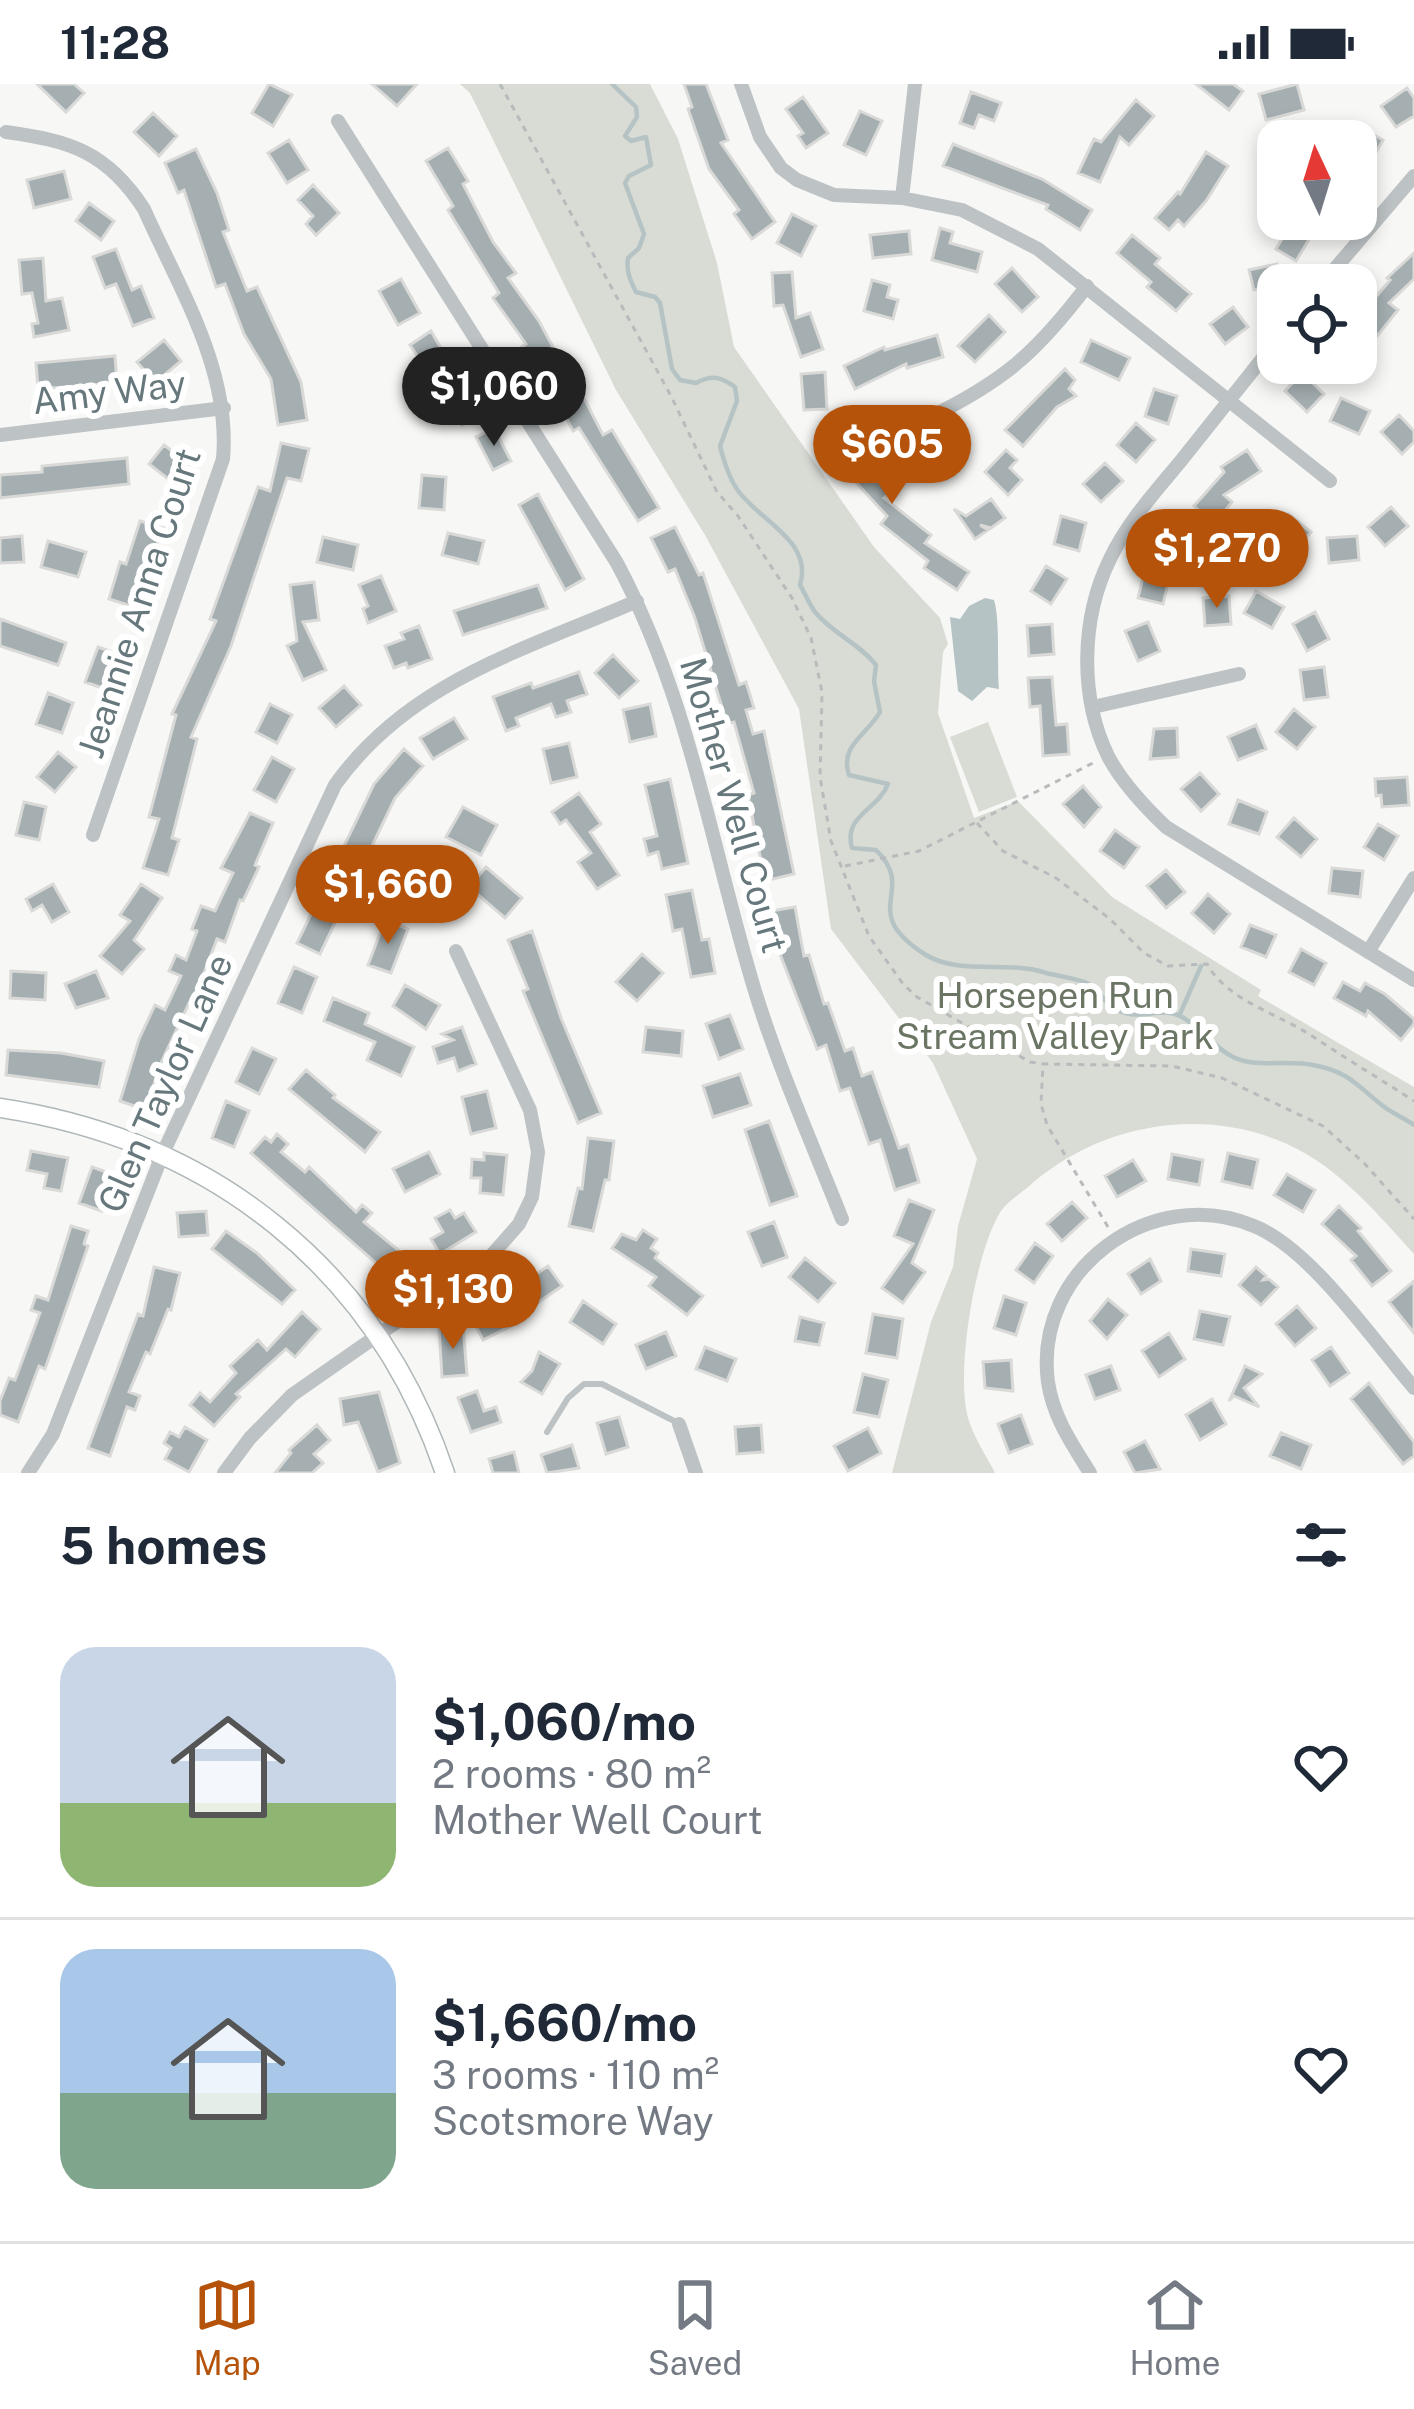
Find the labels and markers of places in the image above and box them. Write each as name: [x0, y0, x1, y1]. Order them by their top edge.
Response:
pin: $1,060: [396, 347, 592, 449]
pin: $605: [821, 405, 963, 507]
pin: $1,270: [1119, 509, 1315, 611]
pin: $1,660: [290, 845, 486, 947]
pin: $1,130: [355, 1250, 551, 1352]

